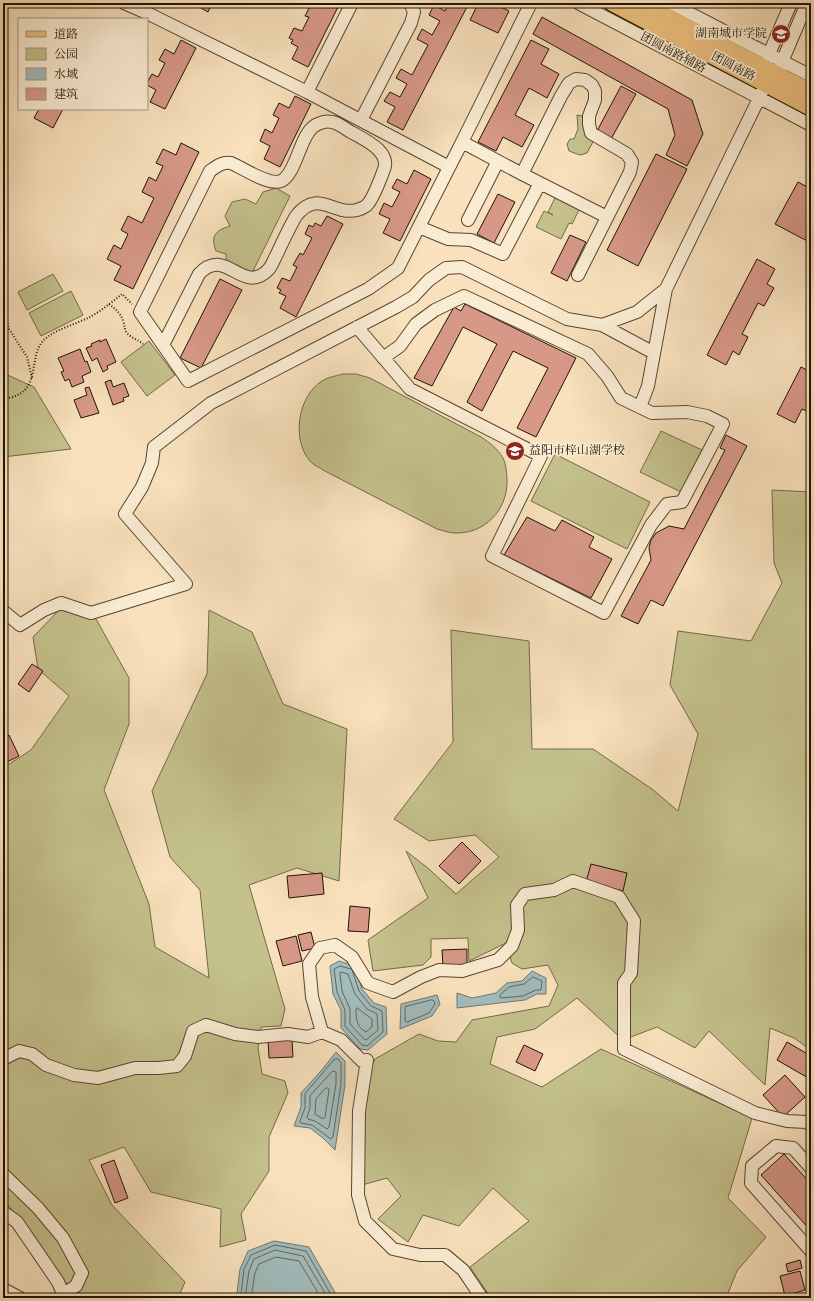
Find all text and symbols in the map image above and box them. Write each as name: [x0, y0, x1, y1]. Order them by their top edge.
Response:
legend: [18, 18, 148, 110]
school or university icon: 湖南城市学院: [770, 23, 792, 45]
place label: 湖南城市学院: [695, 25, 767, 43]
text: 道路: [54, 26, 78, 44]
street label: 团圆南路辅路: [637, 28, 709, 78]
text: 公园: [54, 46, 78, 64]
street label: 团圆南路: [708, 48, 758, 86]
text: 水域: [54, 66, 78, 84]
text: 建筑: [54, 86, 78, 104]
school or university icon: 益阳市梓山湖学校: [504, 440, 526, 462]
place label: 益阳市梓山湖学校: [529, 442, 625, 460]

